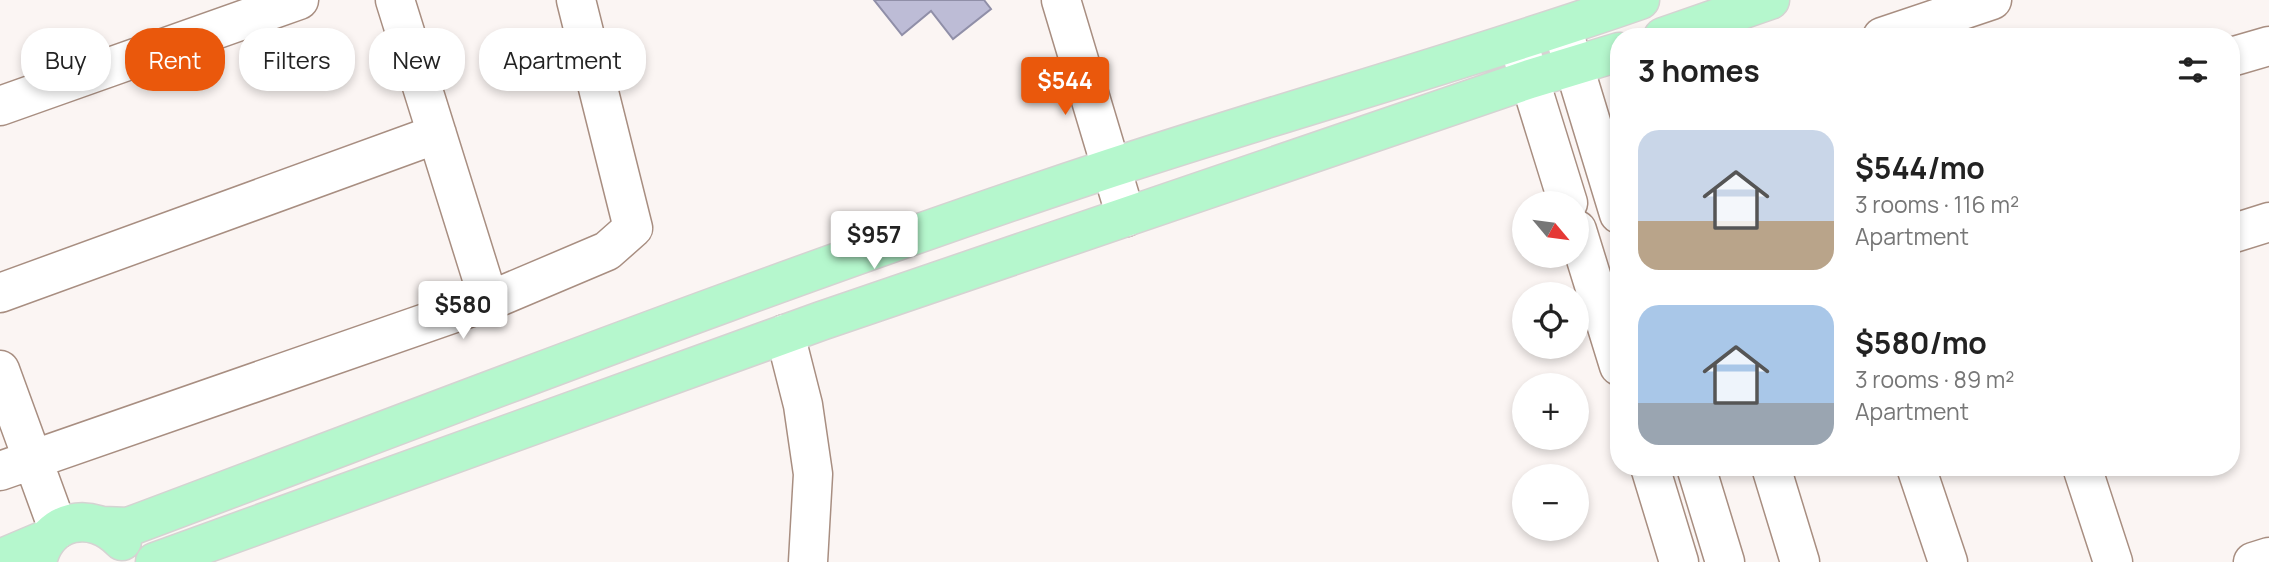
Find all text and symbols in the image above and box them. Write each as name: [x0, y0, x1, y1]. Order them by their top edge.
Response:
chip: Buy: [21, 28, 111, 91]
chip: Rent: [125, 28, 225, 91]
chip: Filters: [239, 28, 355, 91]
chip: New: [369, 28, 465, 91]
chip: Apartment: [479, 28, 646, 91]
text: 3 homes: [1638, 50, 1760, 91]
icon: filters: [2174, 51, 2212, 89]
pin: $544: [1024, 58, 1106, 117]
text: $544: [1037, 64, 1093, 96]
text: $544/mo: [1855, 147, 1985, 188]
icon: home: [1694, 158, 1778, 242]
text: 3 rooms · 116 m²: [1855, 188, 2019, 220]
north arrow: [1512, 191, 1589, 268]
map controls: [1512, 191, 1589, 541]
pin: $957: [833, 212, 915, 271]
text: $957: [847, 218, 901, 250]
text: Apartment: [1855, 220, 1969, 252]
pin: $580: [422, 282, 504, 341]
button: locate: [1512, 282, 1589, 359]
text: $580: [434, 288, 492, 320]
text: $580/mo: [1855, 322, 1987, 363]
icon: home: [1694, 333, 1778, 417]
text: 3 rooms · 89 m²: [1855, 363, 2015, 395]
button: +: [1512, 373, 1589, 450]
text: Apartment: [1855, 395, 1969, 427]
button: −: [1512, 464, 1589, 541]

